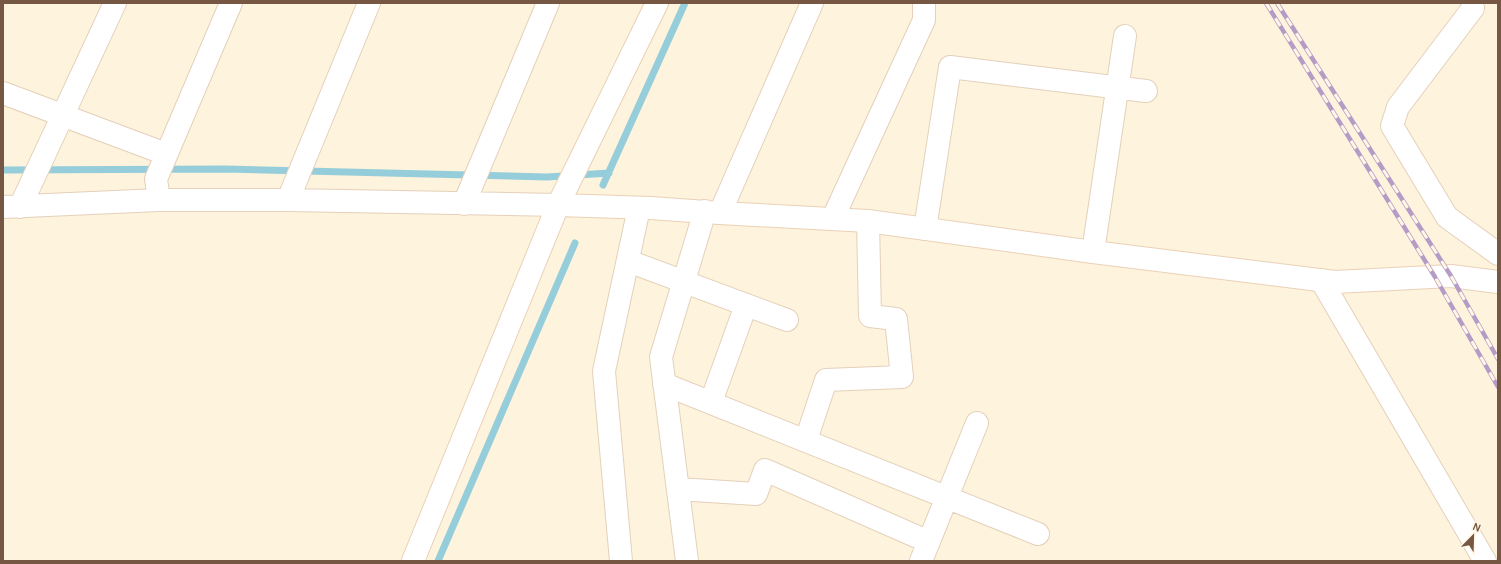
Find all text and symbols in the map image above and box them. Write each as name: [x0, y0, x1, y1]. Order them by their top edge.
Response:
north arrow: [1453, 516, 1493, 556]
text: N: [1471, 520, 1483, 535]

